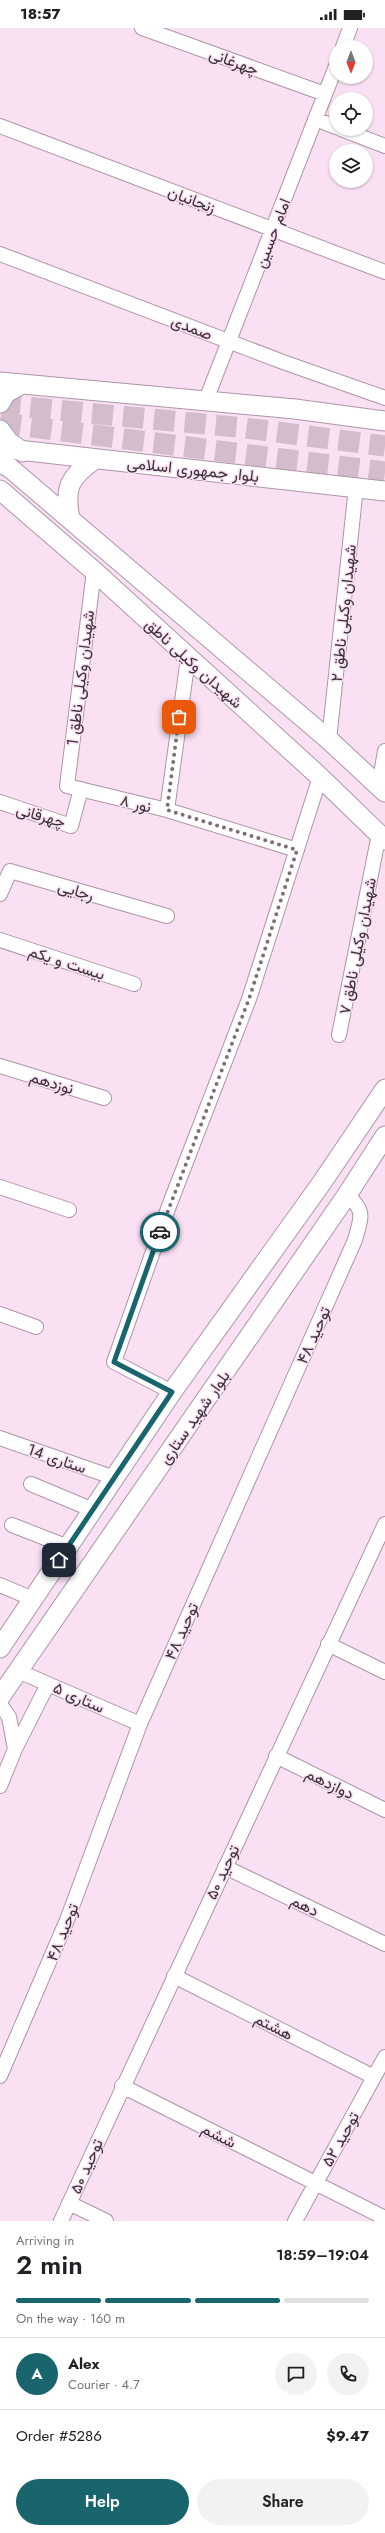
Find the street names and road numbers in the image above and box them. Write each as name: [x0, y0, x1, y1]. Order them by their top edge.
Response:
street label: چهرغانی: [206, 42, 262, 81]
street label: زنجانیان: [165, 180, 219, 219]
street label: امام حسین: [249, 195, 296, 271]
street label: صمدی: [168, 309, 216, 346]
street label: بلوار جمهوری اسلامی: [126, 451, 260, 488]
street label: شهیدان وکیلی ناطق ٢: [325, 543, 362, 683]
street label: شهیدان وکیلی ناطق 1: [61, 609, 100, 747]
street label: شهیدان وکیلی ناطق: [140, 613, 248, 714]
street label: نور ۸: [118, 789, 154, 818]
street label: چهرقانی: [14, 798, 68, 834]
street label: رجایی: [55, 874, 97, 907]
street label: شهیدان وکیلی ناطق ۷: [333, 876, 382, 1016]
street label: بیست و یکم: [26, 939, 108, 986]
street label: نوزدهم: [27, 1065, 77, 1100]
street label: توحید ۴۸: [291, 1303, 336, 1367]
street label: بلوار شهید ستاری: [153, 1366, 235, 1469]
street label: ستاری 14: [24, 1438, 89, 1479]
street label: توحید ۴۸: [159, 1599, 204, 1663]
street label: ستاری ۵: [49, 1676, 108, 1719]
street label: دوازدهم: [302, 1762, 358, 1805]
street label: توحید ۵۰: [200, 1841, 245, 1903]
street label: دهم: [287, 1889, 323, 1922]
street label: توحید ۴۸: [40, 1900, 84, 1965]
street label: هشتم: [251, 2007, 297, 2046]
street label: توحید ۵۲: [316, 2107, 365, 2171]
street label: ششم: [197, 2117, 240, 2154]
street label: توحید ۵۰: [64, 2135, 109, 2197]

